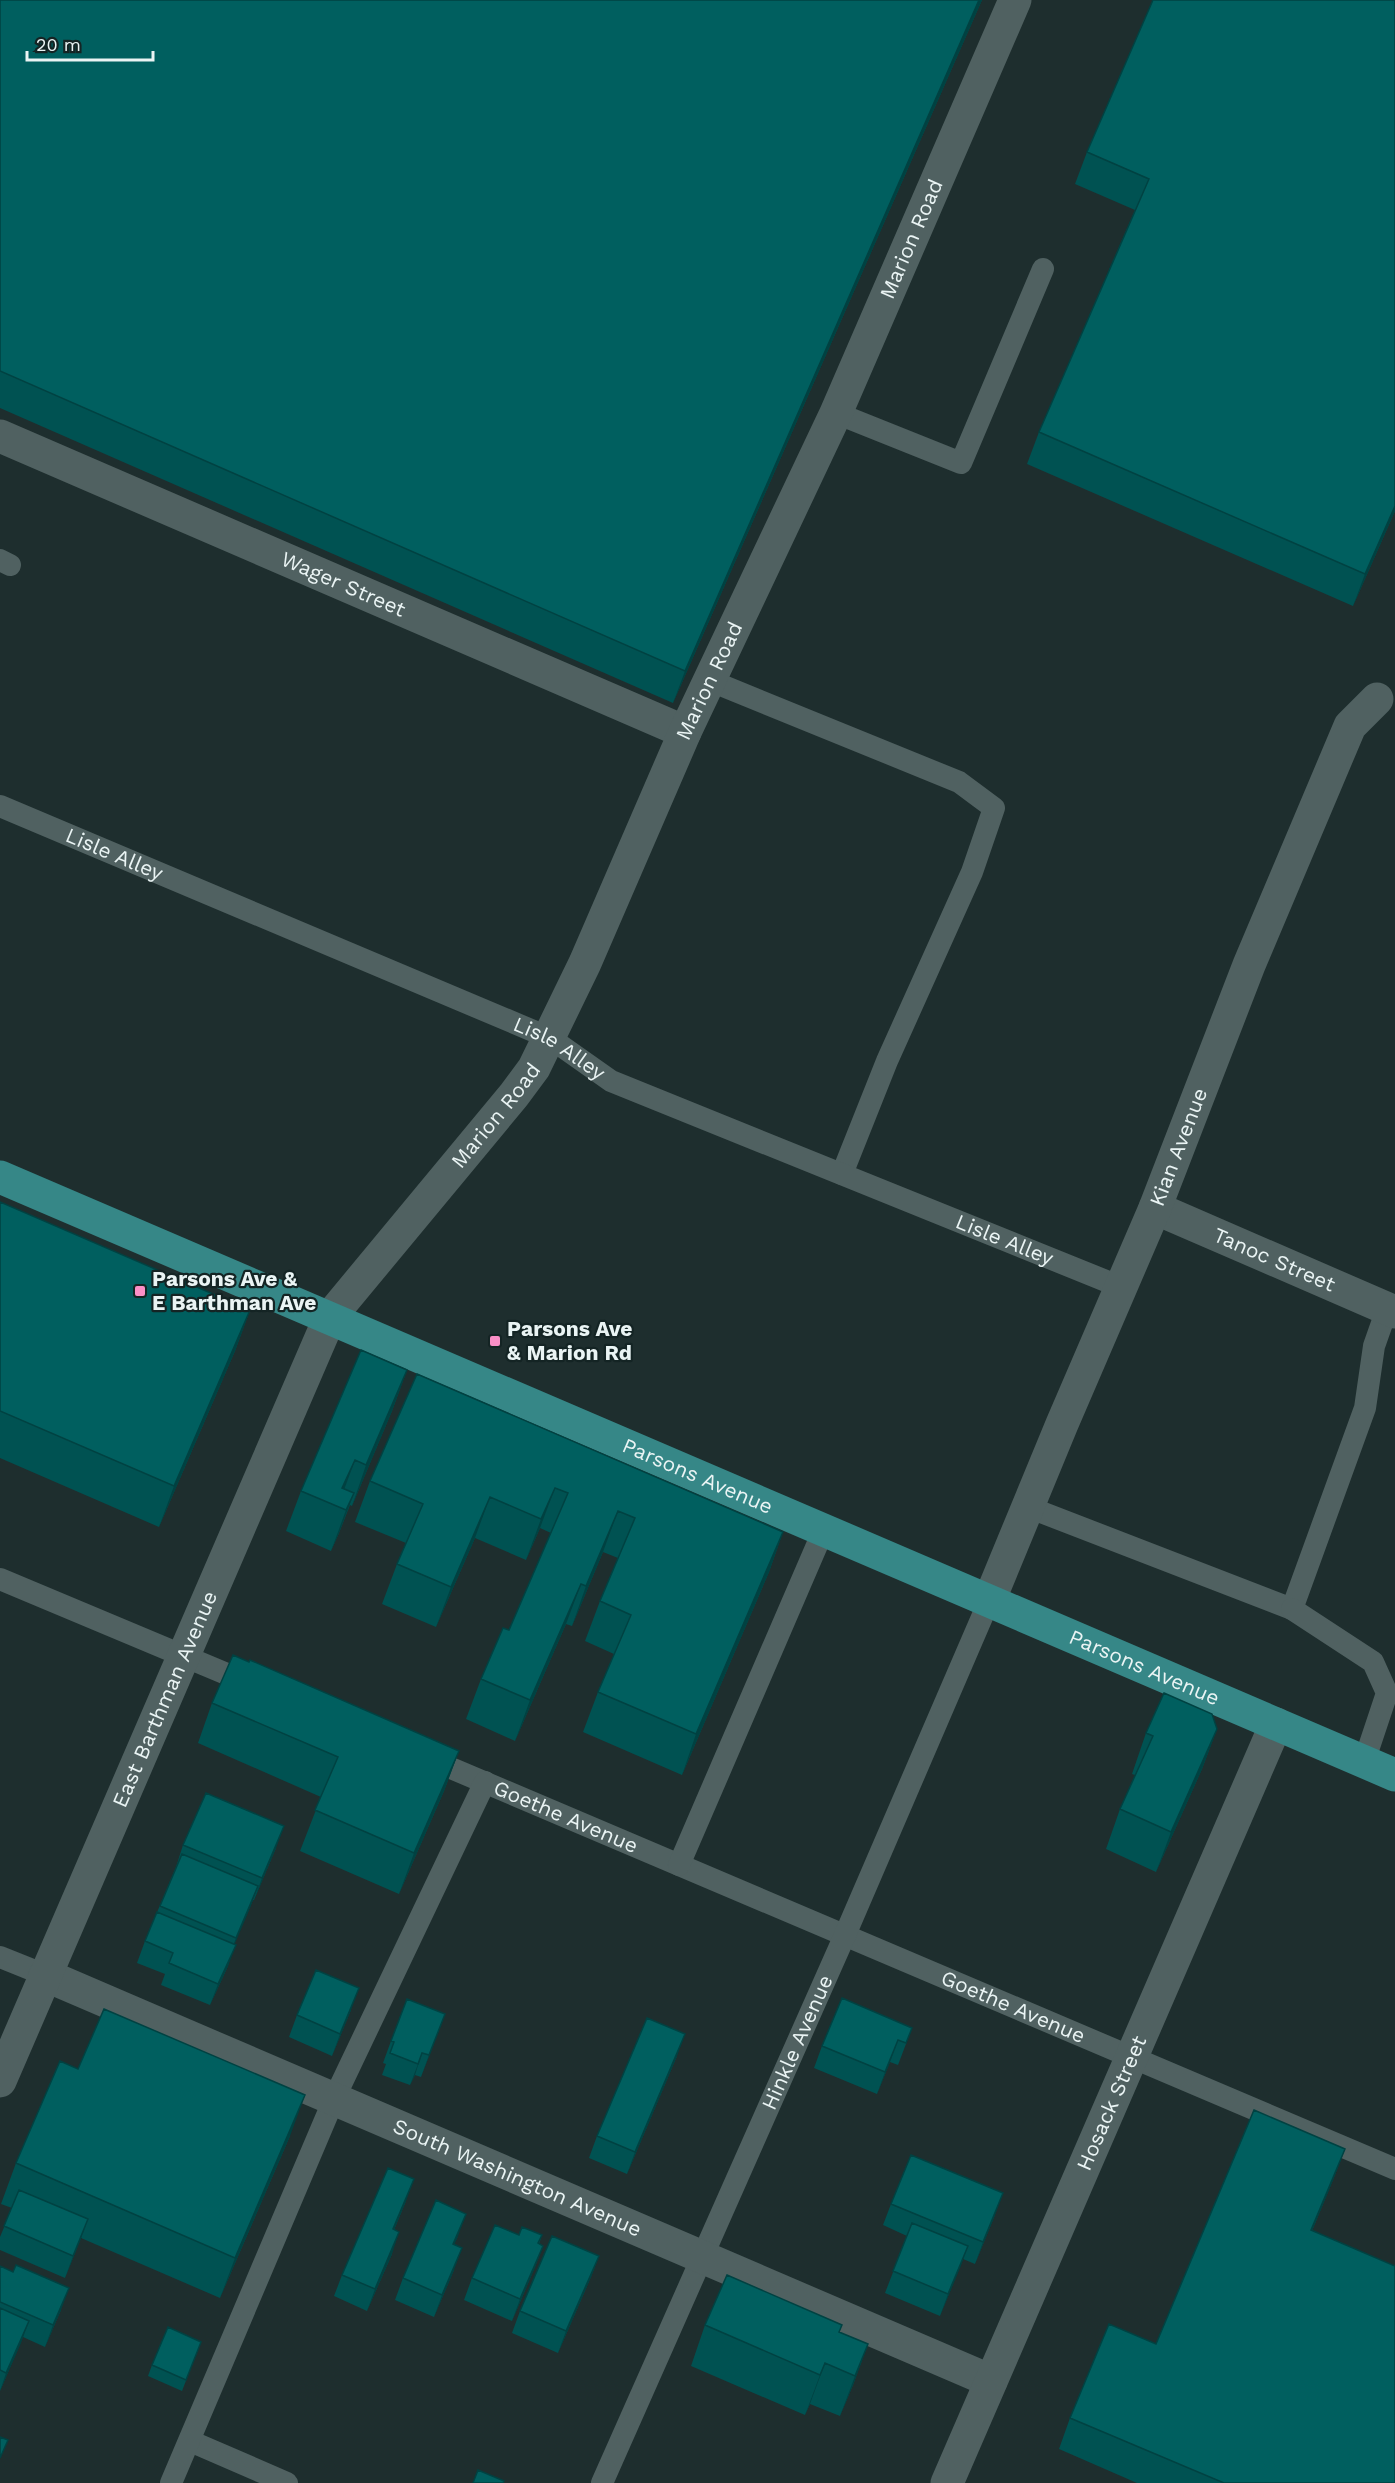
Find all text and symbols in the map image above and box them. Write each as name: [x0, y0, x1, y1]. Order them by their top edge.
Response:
scale bar: [27, 24, 153, 62]
text: 20 m: [36, 34, 81, 55]
street label: Marion Road: [874, 175, 948, 302]
street label: Wager Street: [277, 546, 410, 622]
street label: Marion Road: [670, 617, 747, 744]
street label: Lisle Alley: [62, 822, 167, 885]
street label: Lisle Alley: [510, 1011, 611, 1085]
street label: Marion Road: [446, 1058, 545, 1173]
street label: Kian Avenue: [1144, 1084, 1212, 1210]
street label: Lisle Alley: [952, 1209, 1057, 1270]
street label: Tanoc Street: [1210, 1222, 1339, 1297]
place label: Parsons Ave & E Barthman Ave: [152, 1266, 316, 1315]
marker: Parsons Ave & E Barthman Ave: [133, 1284, 147, 1298]
place label: Parsons Ave & Marion Rd: [507, 1316, 632, 1365]
marker: Parsons Ave & Marion Rd: [488, 1334, 502, 1348]
street label: Parsons Avenue: [619, 1432, 777, 1519]
street label: East Barthman Avenue: [107, 1587, 222, 1811]
street label: Parsons Avenue: [1065, 1624, 1224, 1710]
street label: Goethe Avenue: [490, 1775, 642, 1858]
street label: Goethe Avenue: [937, 1965, 1089, 2048]
street label: Hinkle Avenue: [756, 1971, 838, 2114]
street label: Hosack Street: [1071, 2032, 1151, 2174]
street label: South Washington Avenue: [390, 2113, 645, 2242]

